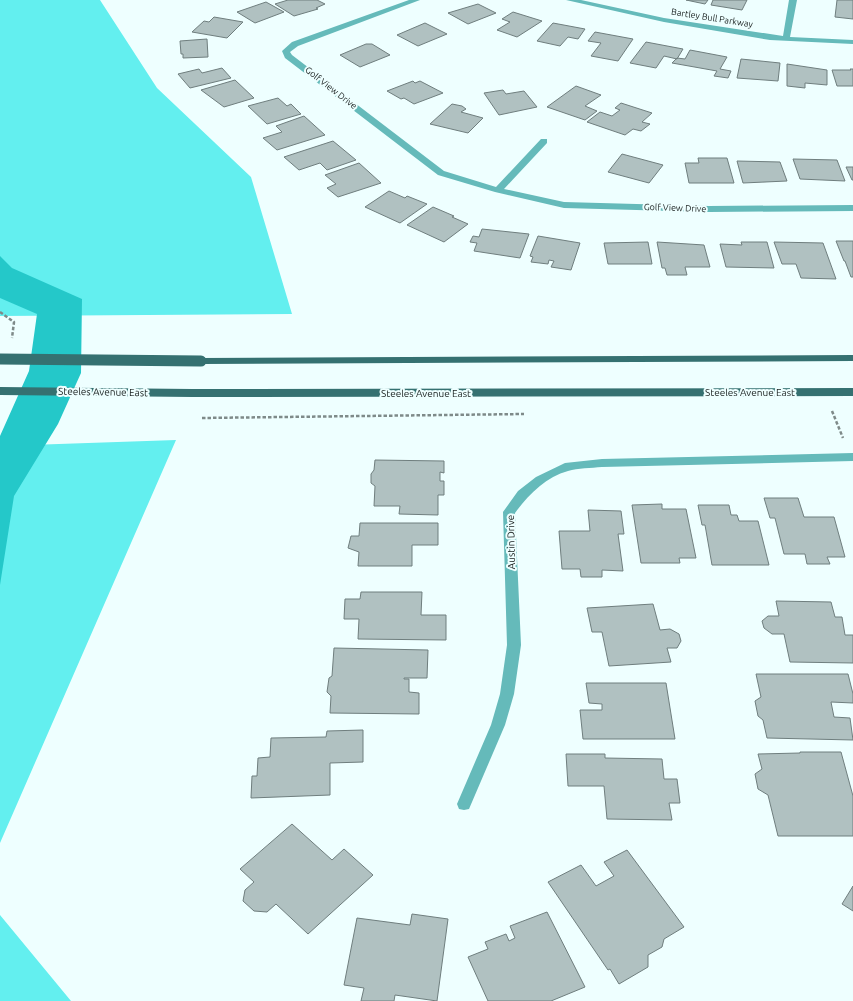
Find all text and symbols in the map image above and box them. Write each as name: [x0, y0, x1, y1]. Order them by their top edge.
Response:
street label: Bartley Bull Parkway: [670, 7, 754, 29]
street label: Golf View Drive: [303, 65, 359, 111]
street label: Golf View Drive: [644, 202, 706, 214]
street label: Steeles Avenue East: [58, 386, 148, 398]
street label: Steeles Avenue East: [705, 387, 795, 398]
street label: Steeles Avenue East: [381, 388, 471, 399]
street label: Austin Drive: [505, 515, 517, 569]

